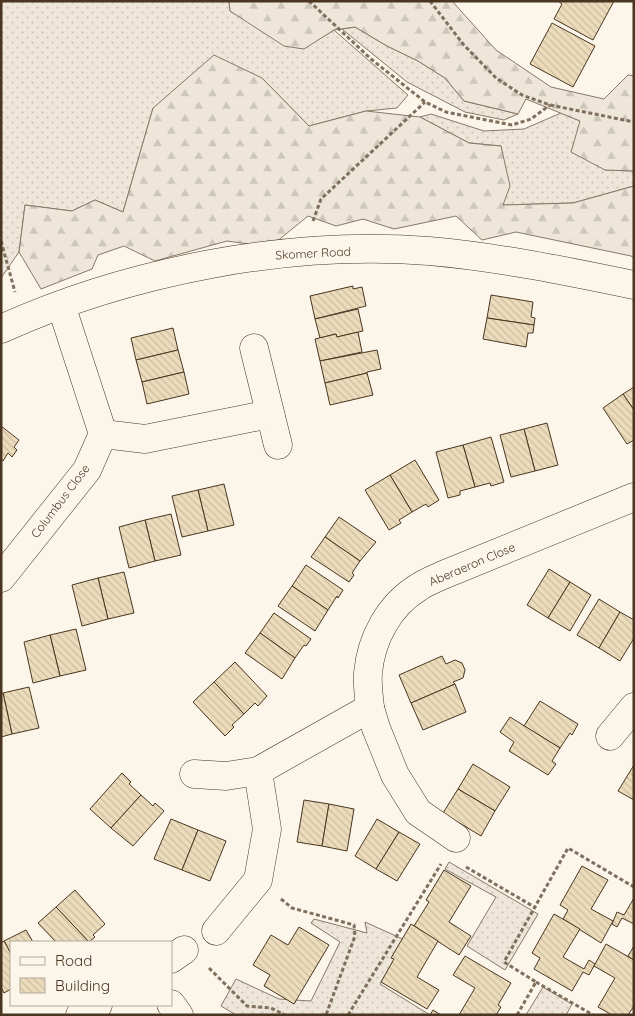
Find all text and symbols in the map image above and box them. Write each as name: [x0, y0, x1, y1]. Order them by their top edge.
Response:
street label: Skomer Road: [275, 244, 351, 262]
street label: Columbus Close: [27, 461, 93, 541]
street label: Aberaeron Close: [427, 539, 518, 589]
legend: [10, 941, 172, 1006]
text: Road: [55, 951, 92, 970]
text: Building: [55, 976, 110, 995]

